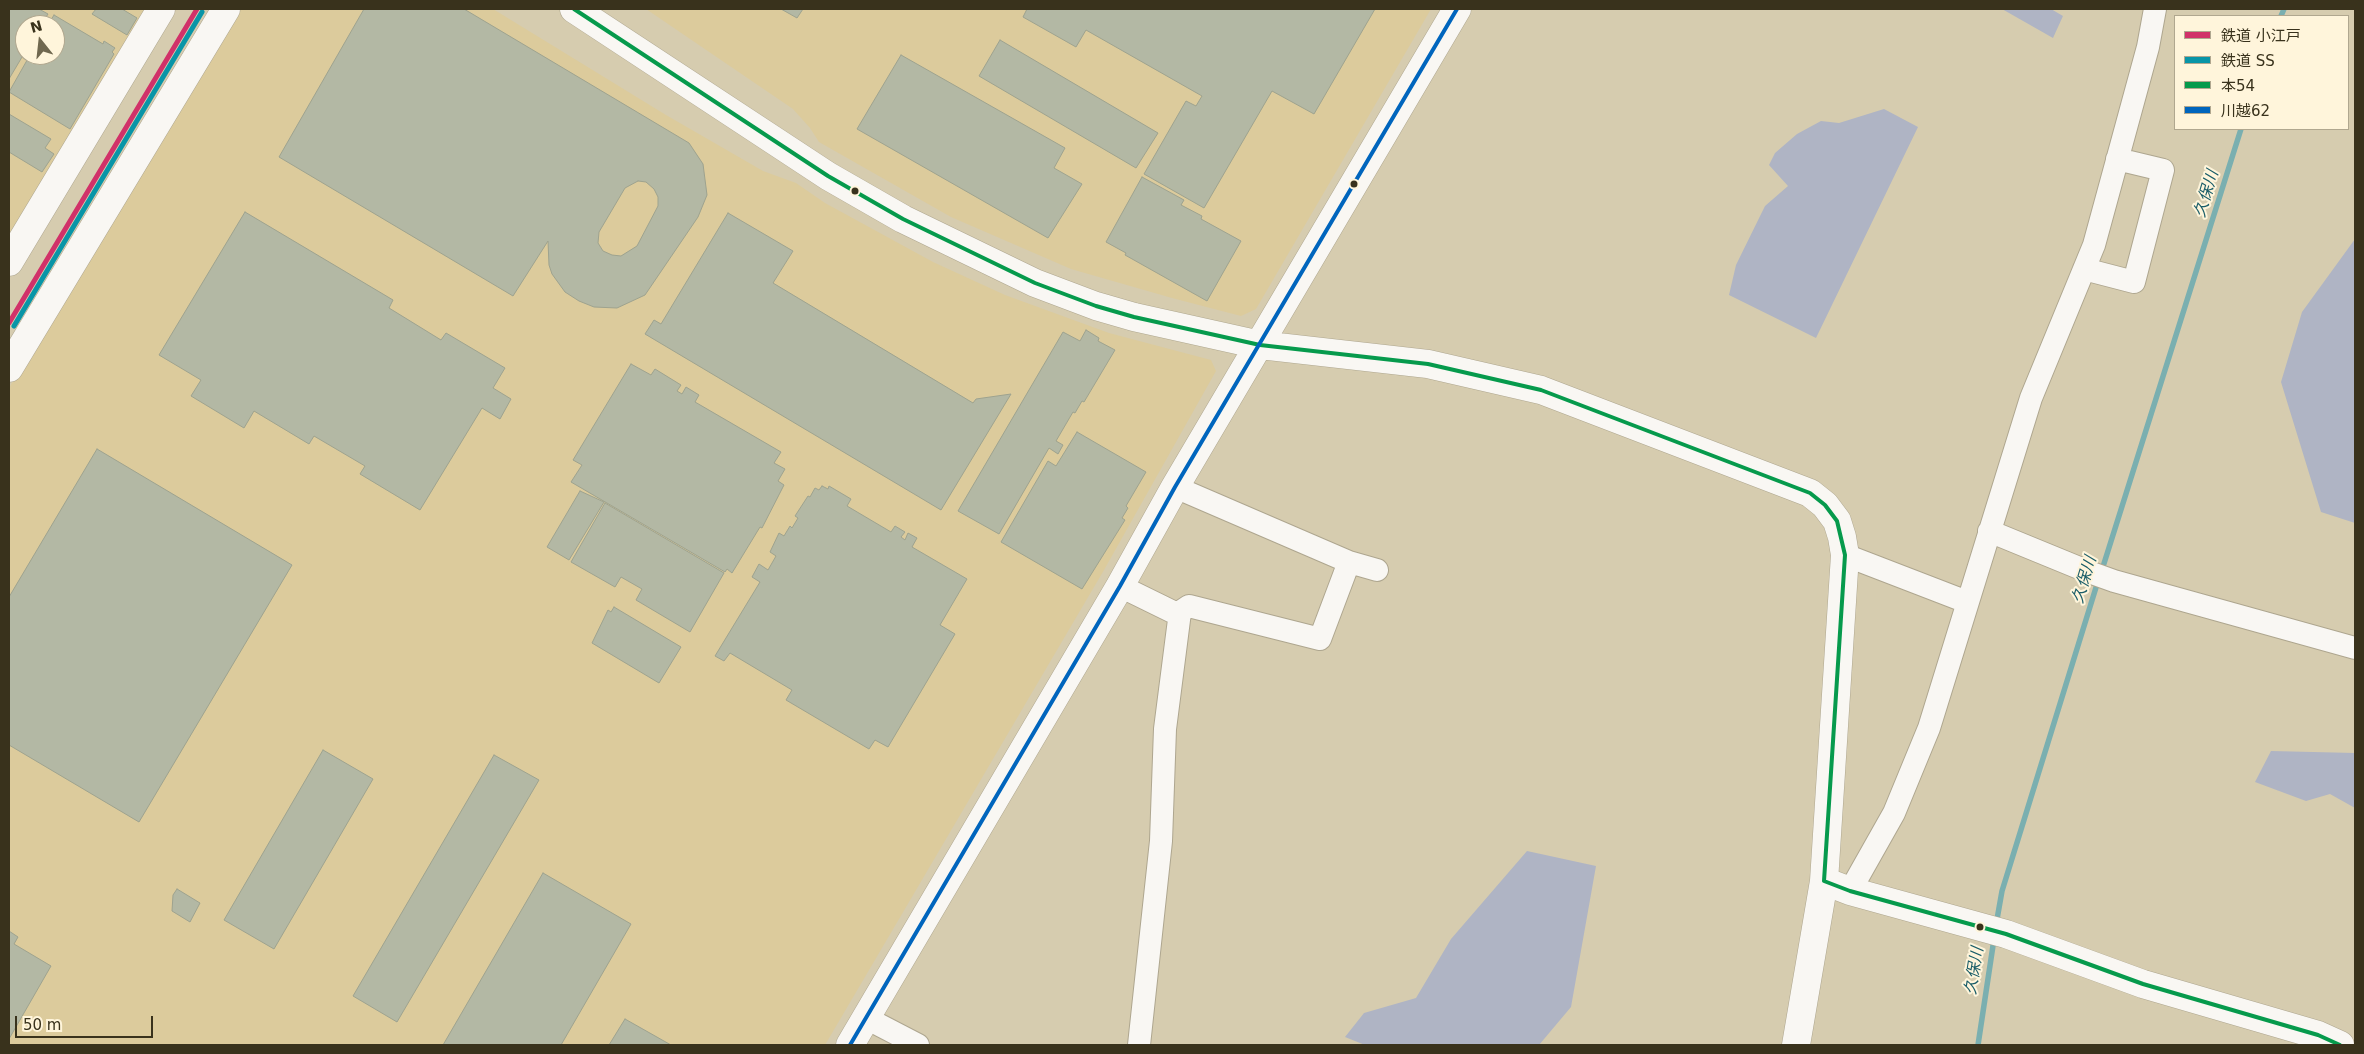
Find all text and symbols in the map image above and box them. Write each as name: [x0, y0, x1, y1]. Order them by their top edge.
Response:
north arrow: [15, 15, 65, 65]
legend: [2174, 15, 2349, 130]
text: N: [28, 17, 44, 36]
text: 鉄道 小江戸: [2221, 27, 2301, 45]
text: 鉄道 SS: [2221, 52, 2275, 70]
text: 本54: [2221, 77, 2255, 95]
text: 川越62: [2221, 102, 2270, 120]
water label: 久保川: [2191, 168, 2223, 220]
unlabelled marker: [1349, 179, 1359, 189]
unlabelled marker: [850, 186, 860, 196]
water label: 久保川: [2069, 554, 2101, 606]
unlabelled marker: [1975, 922, 1985, 932]
water label: 久保川: [1962, 946, 1988, 996]
scale bar: [18, 1006, 155, 1038]
text: 50 m: [23, 1016, 61, 1034]

